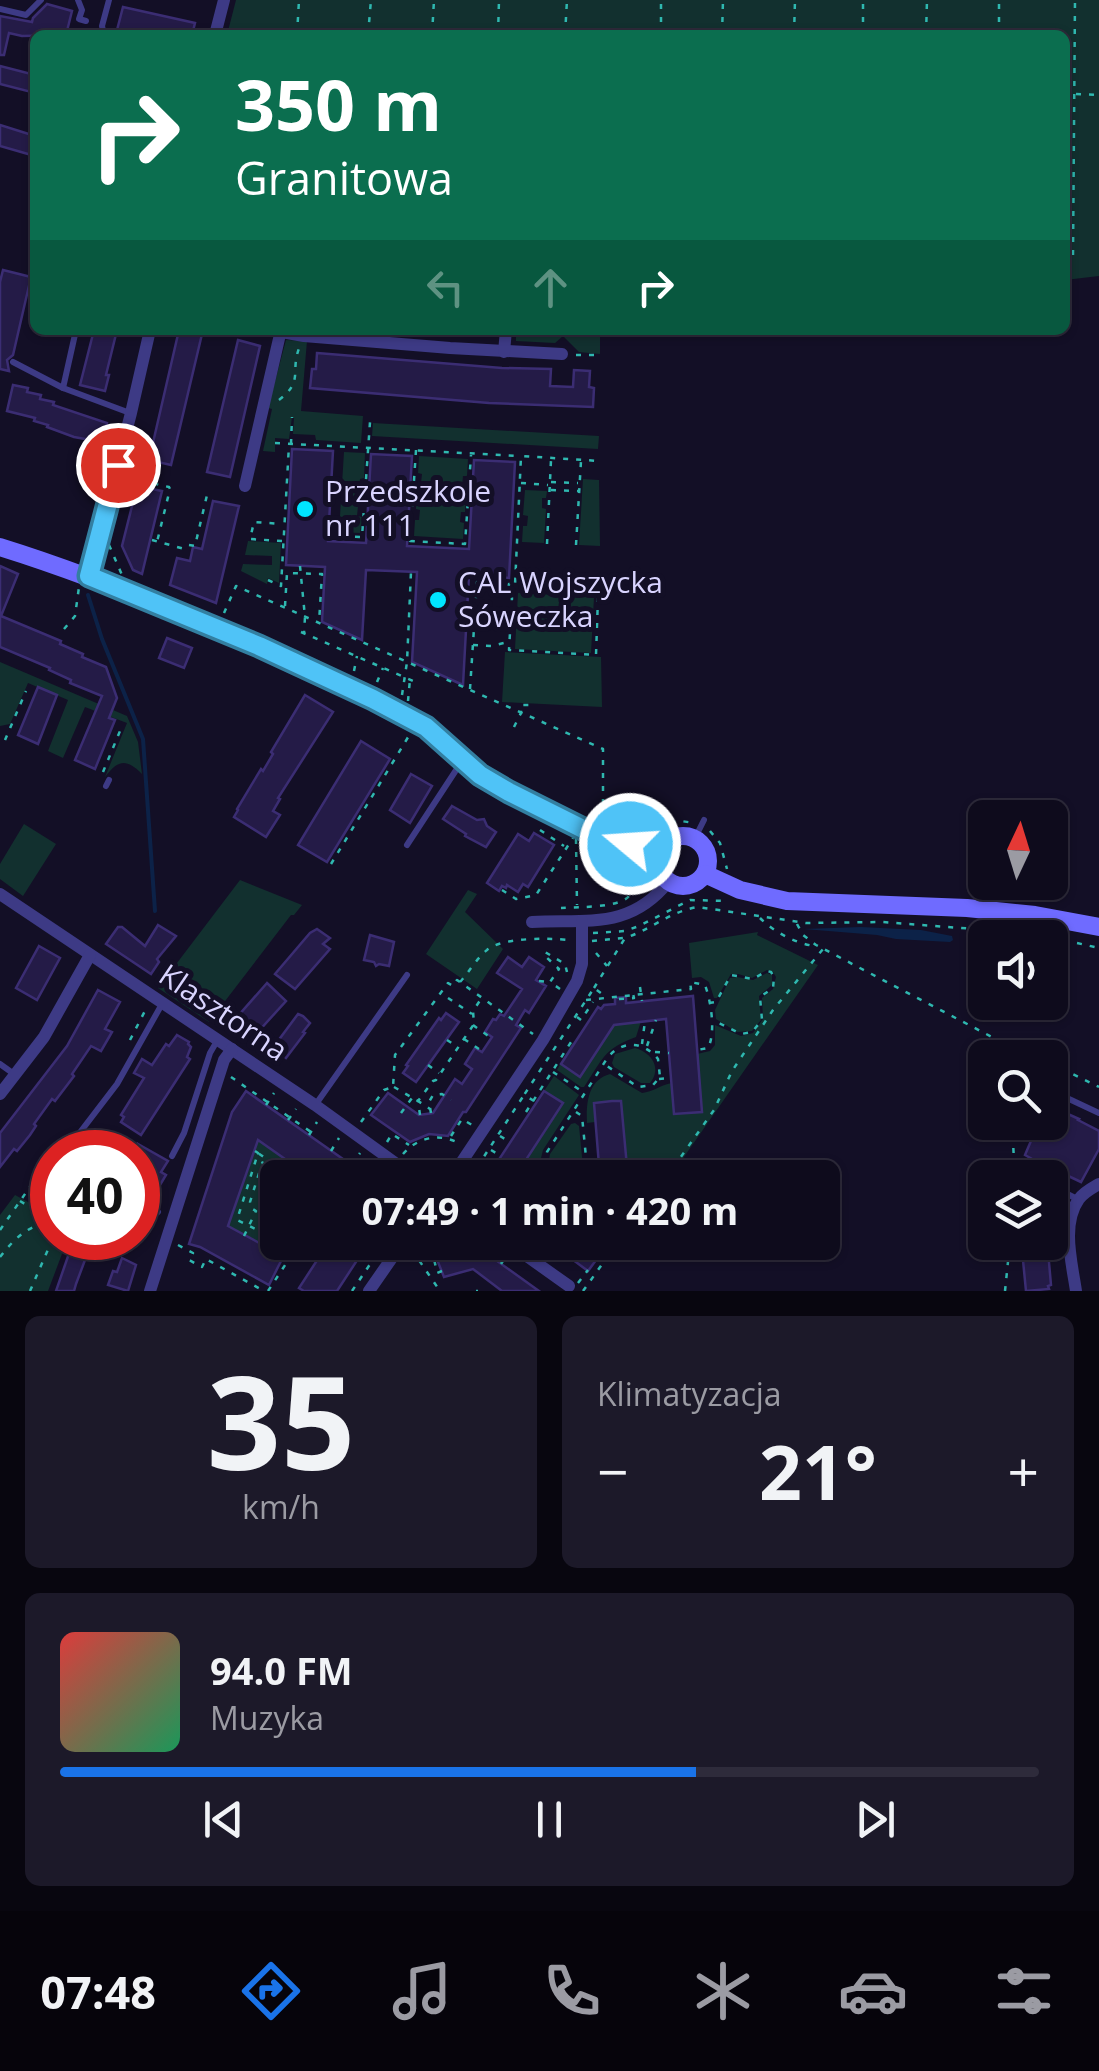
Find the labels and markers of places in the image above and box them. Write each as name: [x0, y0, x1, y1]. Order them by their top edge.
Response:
pin: [76, 423, 161, 508]
place label: Przedszkole nr 111: [325, 470, 491, 545]
marker: Przedszkole nr 111: [294, 498, 316, 520]
place label: CAL Wojszycka Sóweczka: [458, 561, 663, 636]
marker: CAL Wojszycka Sóweczka: [427, 589, 449, 611]

